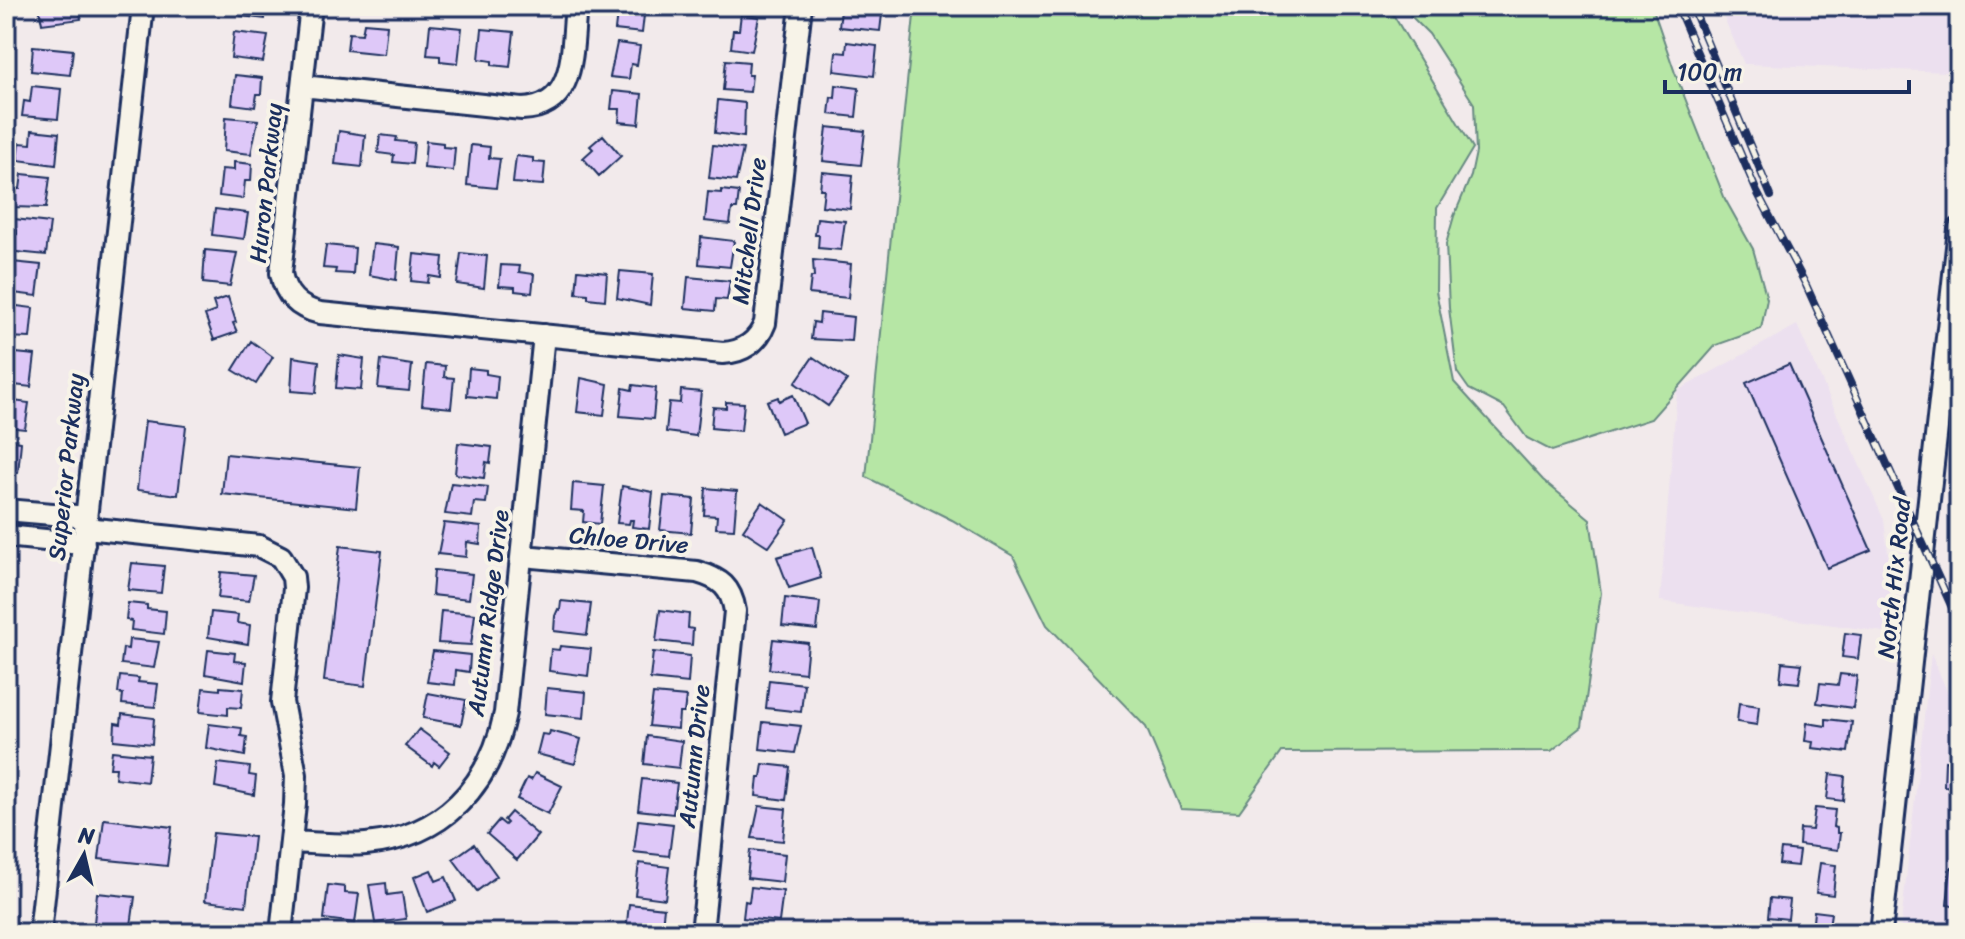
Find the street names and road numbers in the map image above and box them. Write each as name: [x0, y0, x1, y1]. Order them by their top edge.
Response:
street label: Huron Parkway: [237, 100, 295, 265]
street label: Mitchell Drive: [719, 155, 779, 307]
street label: Superior Parkway: [35, 371, 97, 563]
street label: North Hix Road: [1865, 494, 1923, 660]
street label: Autumn Ridge Drive: [454, 507, 522, 720]
street label: Chloe Drive: [568, 514, 690, 566]
street label: Autumn Drive: [665, 682, 722, 831]

